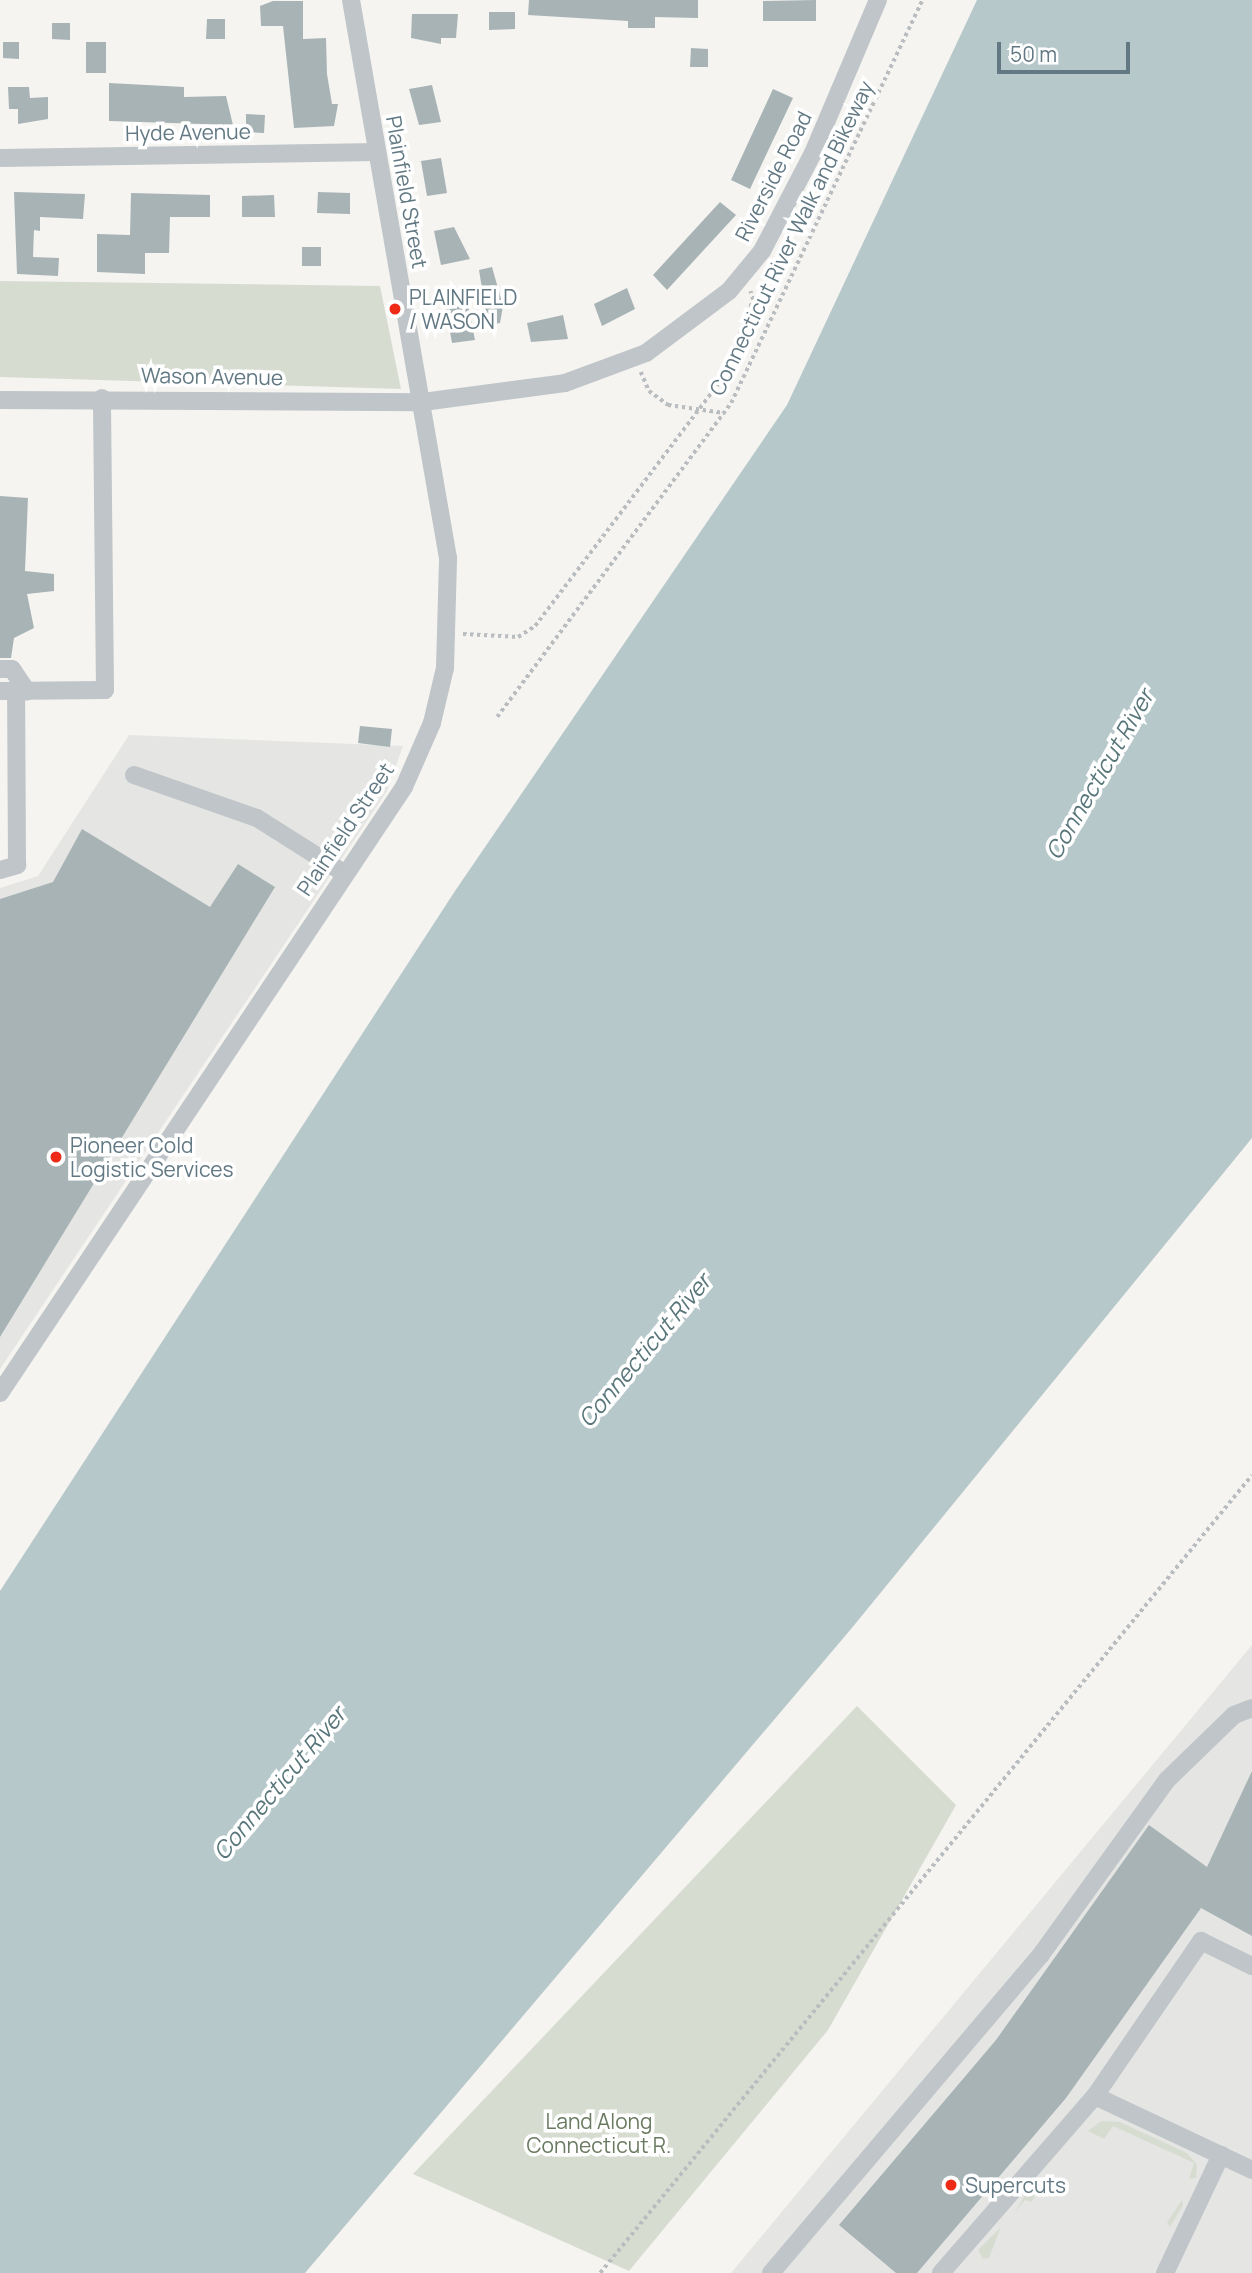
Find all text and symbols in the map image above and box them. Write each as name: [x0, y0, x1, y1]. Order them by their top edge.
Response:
scale bar: [1000, 28, 1133, 72]
text: 50 m: [1010, 40, 1057, 68]
street label: Connecticut River Walk and Bikeway: [704, 77, 878, 399]
street label: Riverside Road: [729, 107, 817, 245]
street label: Plainfield Street: [381, 114, 433, 270]
street label: Hyde Avenue: [125, 118, 251, 146]
place label: PLAINFIELD / WASON: [409, 284, 517, 334]
marker: PLAINFIELD / WASON: [387, 301, 403, 317]
street label: Wason Avenue: [141, 362, 283, 390]
water label: Connecticut River: [1039, 684, 1159, 864]
street label: Plainfield Street: [291, 758, 399, 900]
place label: Pioneer Cold Logistic Services: [70, 1132, 234, 1182]
marker: Pioneer Cold Logistic Services: [48, 1149, 64, 1165]
water label: Connecticut River: [572, 1268, 716, 1432]
water label: Connecticut River: [207, 1701, 351, 1865]
park label: Land Along Connecticut R.: [527, 2108, 671, 2158]
place label: Supercuts: [965, 2172, 1066, 2198]
marker: Supercuts: [943, 2177, 959, 2193]

